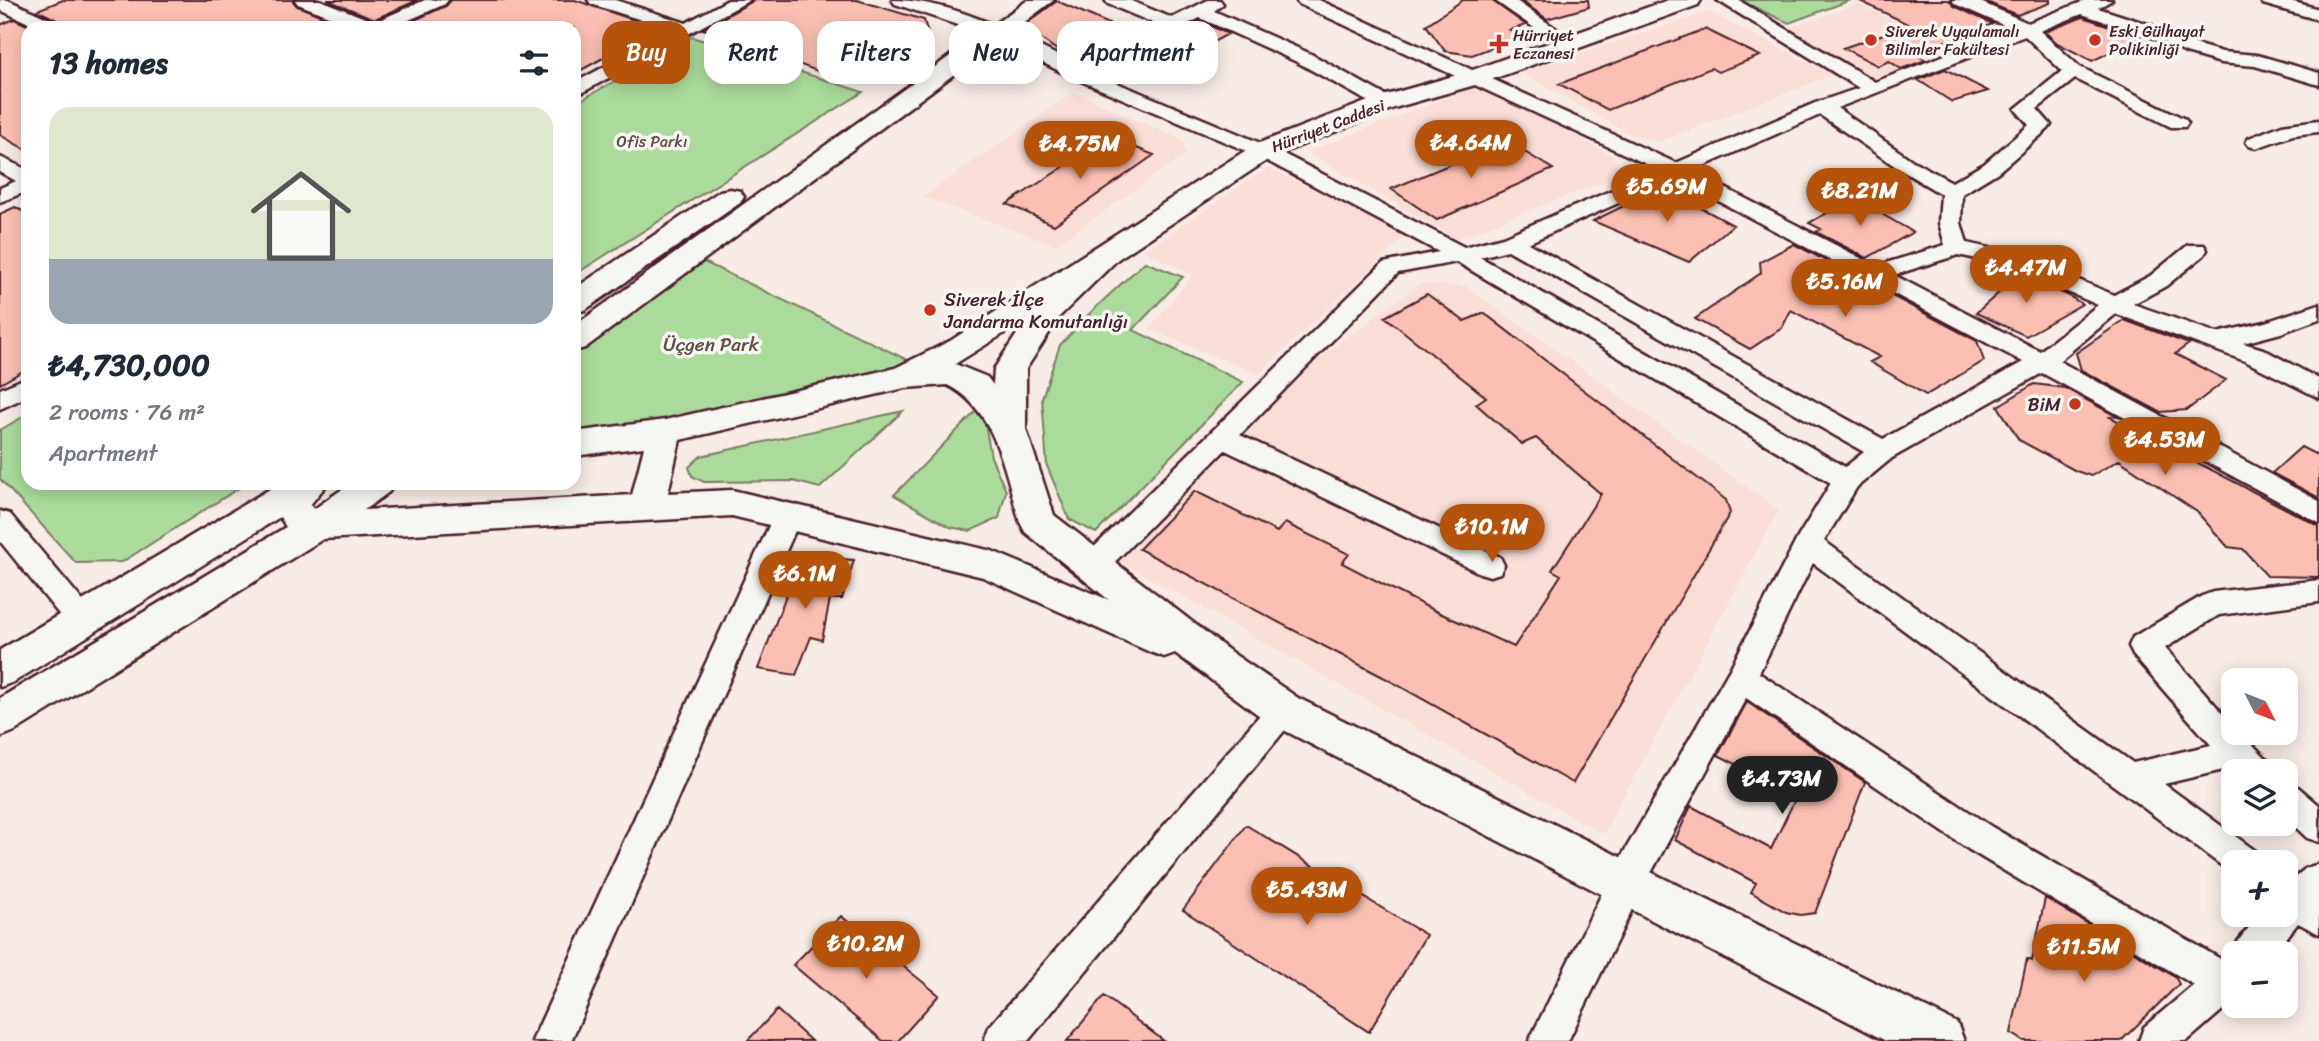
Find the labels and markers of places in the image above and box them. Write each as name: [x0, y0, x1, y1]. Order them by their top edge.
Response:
place label: Siverek Uygulamalı Bilimler Fakültesi: [1885, 17, 2020, 64]
place label: Eski Gülhayat Polikinliği: [2109, 17, 2205, 64]
place label: Hürriyet Eczanesi: [1513, 21, 1575, 68]
marker: Siverek Uygulamalı Bilimler Fakültesi: [1863, 32, 1879, 48]
marker: Eski Gülhayat Polikinliği: [2087, 32, 2103, 48]
marker: Hürriyet Eczanesi: [1491, 36, 1507, 52]
pin: ₺4.64M: [1414, 120, 1528, 180]
pin: ₺4.75M: [1023, 122, 1137, 181]
pin: ₺5.69M: [1610, 164, 1724, 224]
pin: ₺8.21M: [1803, 168, 1917, 228]
pin: ₺4.47M: [1969, 246, 2083, 305]
pin: ₺5.16M: [1788, 260, 1902, 319]
place label: Siverek İlçe Jandarma Komutanlığı: [943, 283, 1128, 338]
marker: Siverek İlçe Jandarma Komutanlığı: [922, 302, 938, 318]
place label: BiM: [2028, 388, 2061, 421]
marker: BiM: [2067, 396, 2083, 412]
pin: ₺4.53M: [2108, 418, 2222, 477]
pin: ₺10.1M: [1435, 504, 1549, 564]
pin: ₺6.1M: [756, 552, 854, 611]
pin: ₺4.73M: [1725, 756, 1839, 816]
pin: ₺5.43M: [1250, 867, 1364, 927]
pin: ₺10.2M: [809, 922, 923, 981]
pin: ₺11.5M: [2027, 925, 2141, 984]

